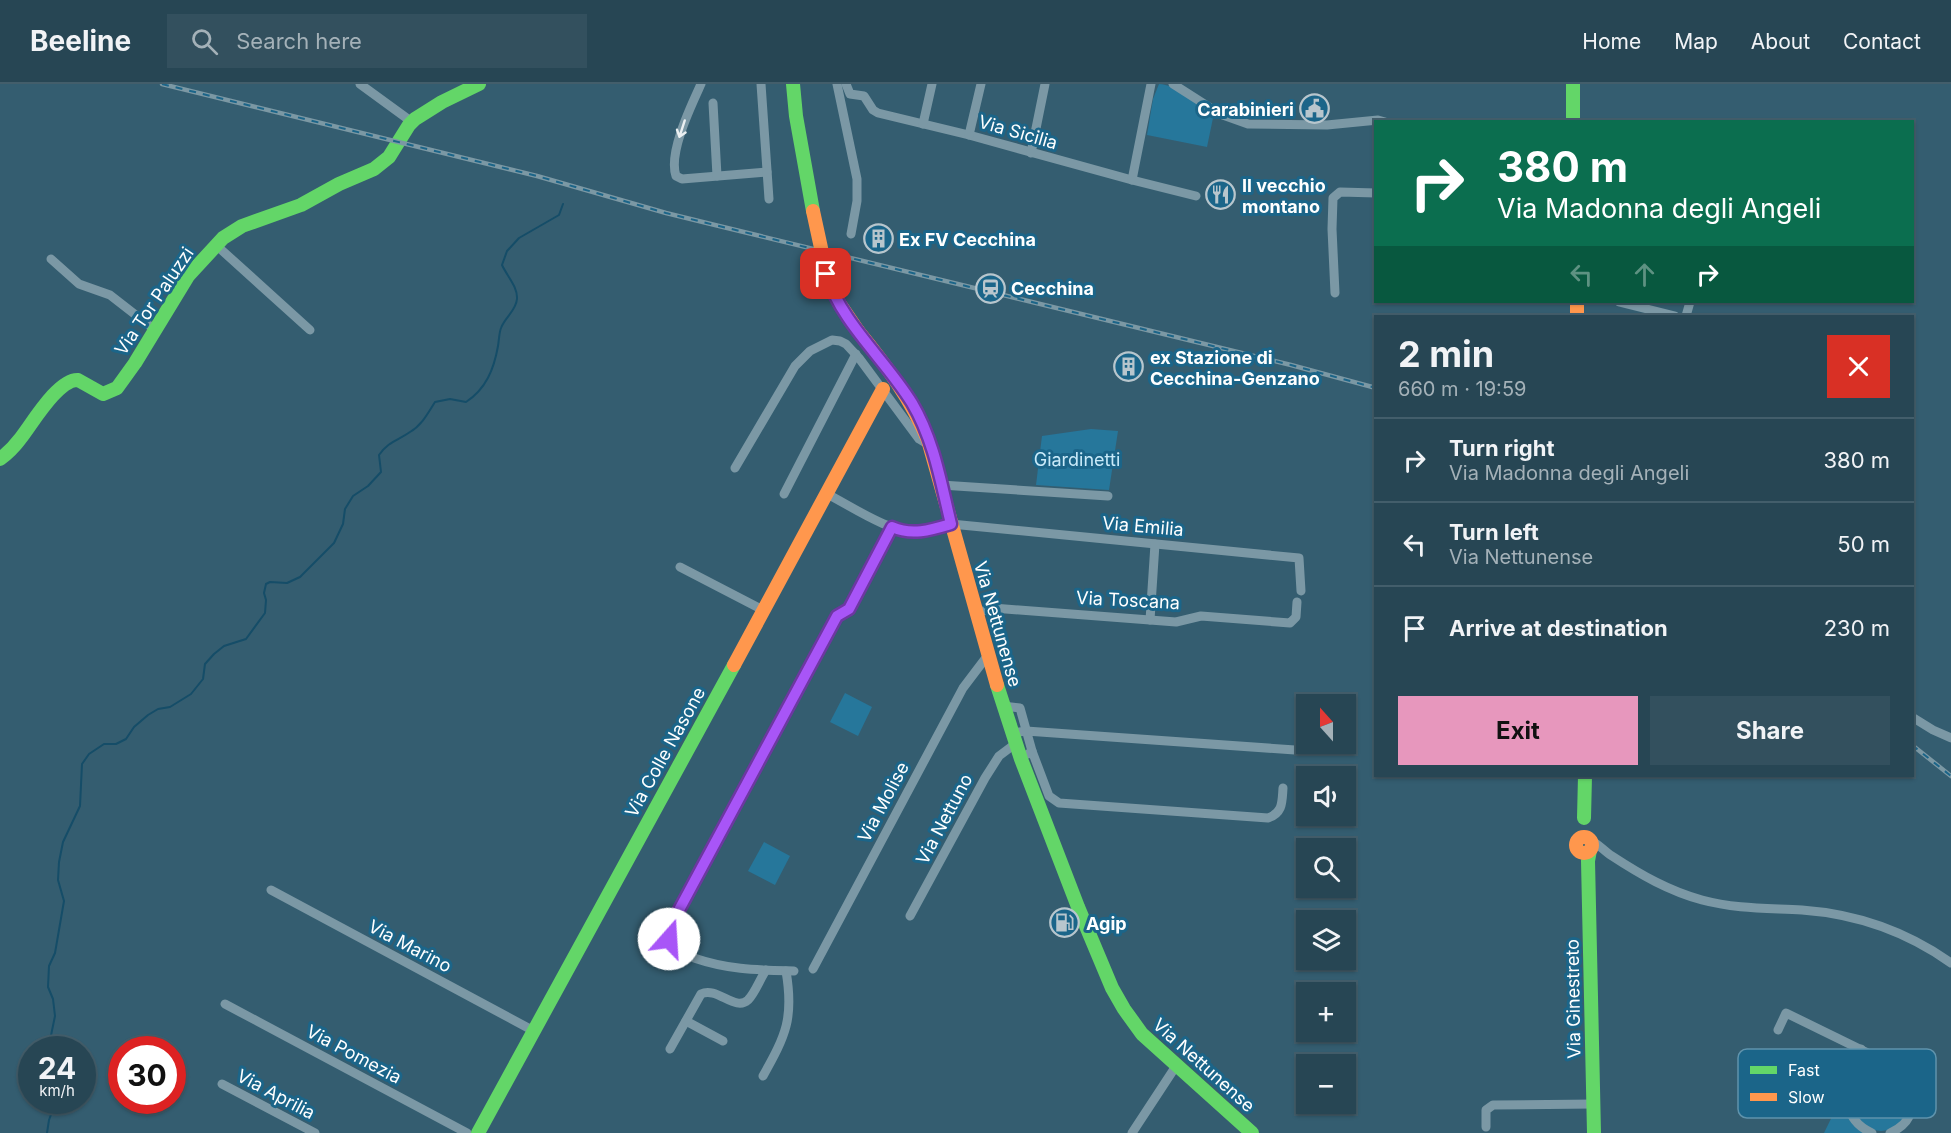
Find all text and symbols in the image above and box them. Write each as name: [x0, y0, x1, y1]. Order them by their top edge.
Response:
search box: [167, 14, 587, 68]
text: Beeline: [30, 24, 131, 58]
icon: search: [188, 25, 221, 58]
text: Search here: [236, 28, 362, 54]
text: Home: [1582, 29, 1641, 54]
text: Map: [1674, 29, 1718, 54]
text: About: [1751, 29, 1810, 54]
text: Contact: [1843, 29, 1921, 54]
public building icon: Carabinieri: [1299, 93, 1331, 125]
place label: Carabinieri: [1197, 99, 1294, 120]
street label: Via Sicilia: [976, 111, 1060, 153]
one-way arrow: [676, 119, 687, 138]
text: 380 m: [1497, 141, 1628, 192]
icon: right: [1398, 144, 1476, 222]
place label: Il vecchio montano: [1242, 175, 1326, 217]
restaurant icon: Il vecchio montano: [1205, 179, 1237, 211]
text: Via Madonna degli Angeli: [1497, 192, 1821, 225]
building icon: Ex FV Cecchina: [862, 223, 894, 255]
place label: Ex FV Cecchina: [899, 229, 1036, 250]
street label: Via Tor Paluzzi: [110, 243, 198, 359]
pin: [800, 248, 851, 299]
icon: arrive: [809, 257, 842, 290]
icon: left: [1565, 258, 1598, 291]
icon: ahead: [1628, 258, 1661, 291]
icon: right: [1691, 258, 1724, 291]
station icon: Cecchina: [974, 272, 1006, 304]
place label: Cecchina: [1011, 278, 1094, 299]
text: 2 min: [1398, 332, 1494, 376]
button: close: [1827, 335, 1890, 398]
place label: ex Stazione di Cecchina-Genzano: [1150, 347, 1320, 389]
building icon: ex Stazione di Cecchina-Genzano: [1113, 351, 1145, 383]
text: 660 m · 19:59: [1398, 377, 1526, 401]
text: Turn right: [1449, 435, 1555, 461]
icon: right: [1398, 444, 1431, 477]
text: 380 m: [1823, 447, 1890, 473]
park label: Giardinetti: [1034, 449, 1120, 470]
text: Via Madonna degli Angeli: [1449, 461, 1689, 485]
street label: Via Emilia: [1101, 512, 1185, 540]
text: Turn left: [1449, 519, 1539, 545]
icon: left: [1398, 528, 1431, 561]
text: 50 m: [1837, 531, 1890, 557]
text: Via Nettunense: [1449, 545, 1593, 569]
street label: Via Nettunense: [970, 559, 1026, 689]
street label: Via Toscana: [1076, 587, 1180, 613]
icon: arrive: [1398, 612, 1431, 645]
text: Arrive at destination: [1449, 615, 1668, 641]
text: 230 m: [1824, 615, 1890, 641]
street label: Via Colle Nasone: [621, 683, 709, 821]
north arrow: [1296, 694, 1356, 754]
map controls: [1296, 694, 1356, 1114]
button: Exit: [1398, 696, 1638, 765]
button: Share: [1650, 696, 1890, 765]
street label: Via Molise: [853, 758, 913, 846]
button: sound: [1296, 766, 1356, 826]
street label: Via Nettuno: [911, 770, 977, 868]
button: search: [1296, 838, 1356, 898]
position arrow: [637, 907, 701, 971]
fuel station icon: Agip: [1049, 907, 1081, 939]
button: layers: [1296, 910, 1356, 970]
place label: Agip: [1086, 913, 1127, 934]
street label: Via Marino: [365, 915, 455, 977]
street label: Via Ginestreto: [1561, 939, 1585, 1059]
button: +: [1296, 982, 1356, 1042]
street label: Via Nettunense: [1149, 1014, 1259, 1116]
street label: Via Pomezia: [303, 1020, 405, 1088]
speed limit sign: 30: [108, 1036, 186, 1114]
legend: [1738, 1049, 1936, 1118]
text: 24: [38, 1050, 76, 1086]
button: −: [1296, 1054, 1356, 1114]
text: Fast: [1788, 1060, 1820, 1080]
street label: Via Aprilia: [233, 1065, 319, 1123]
text: km/h: [39, 1081, 75, 1100]
text: Slow: [1788, 1087, 1825, 1107]

